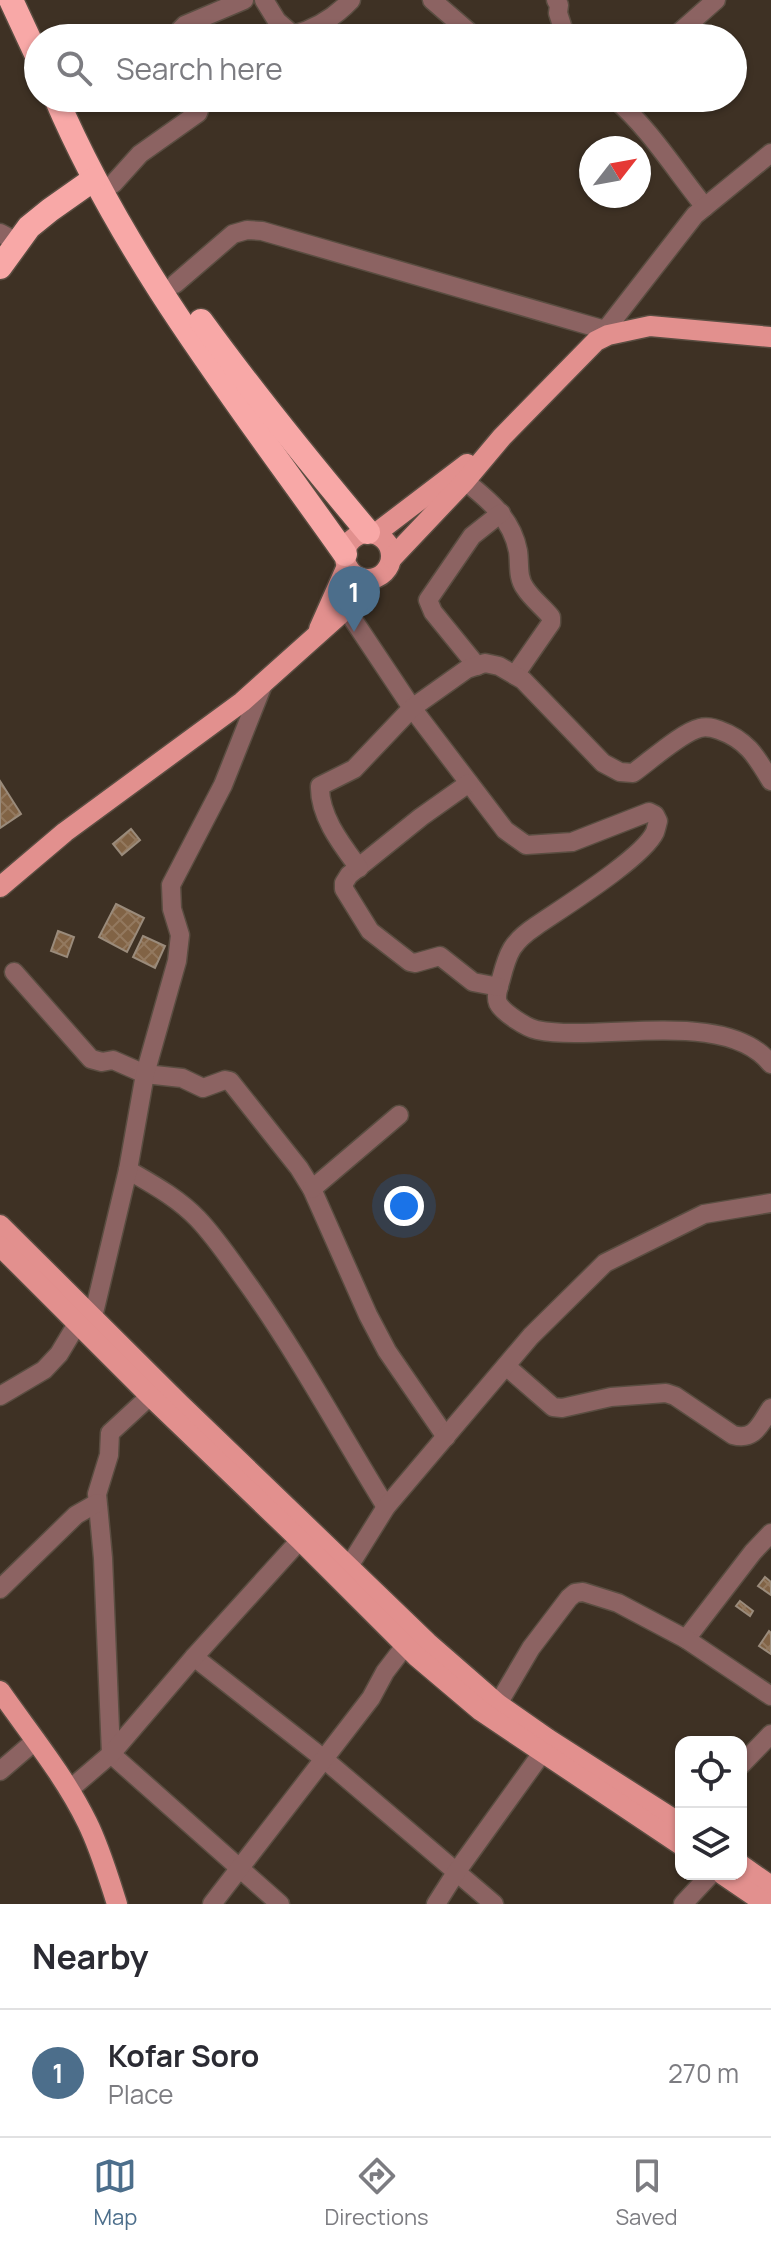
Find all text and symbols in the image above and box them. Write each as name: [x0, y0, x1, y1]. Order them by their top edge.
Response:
search box: [24, 24, 747, 112]
icon: search: [52, 46, 96, 90]
text: Search here: [116, 48, 283, 89]
north arrow: [579, 136, 651, 208]
pin: 1: [328, 566, 380, 632]
your location: [384, 1186, 424, 1226]
map controls: [675, 1736, 747, 1880]
button: locate: [675, 1736, 747, 1808]
button: layers: [675, 1808, 747, 1880]
text: Nearby: [32, 1933, 148, 1979]
text: Kofar Soro: [108, 2035, 259, 2076]
text: 1: [52, 2055, 64, 2091]
text: 270 m: [668, 2055, 739, 2091]
text: Place: [108, 2076, 173, 2112]
tab: Map: [93, 2154, 137, 2232]
tab: Directions: [324, 2154, 429, 2232]
tab: Saved: [616, 2154, 678, 2232]

